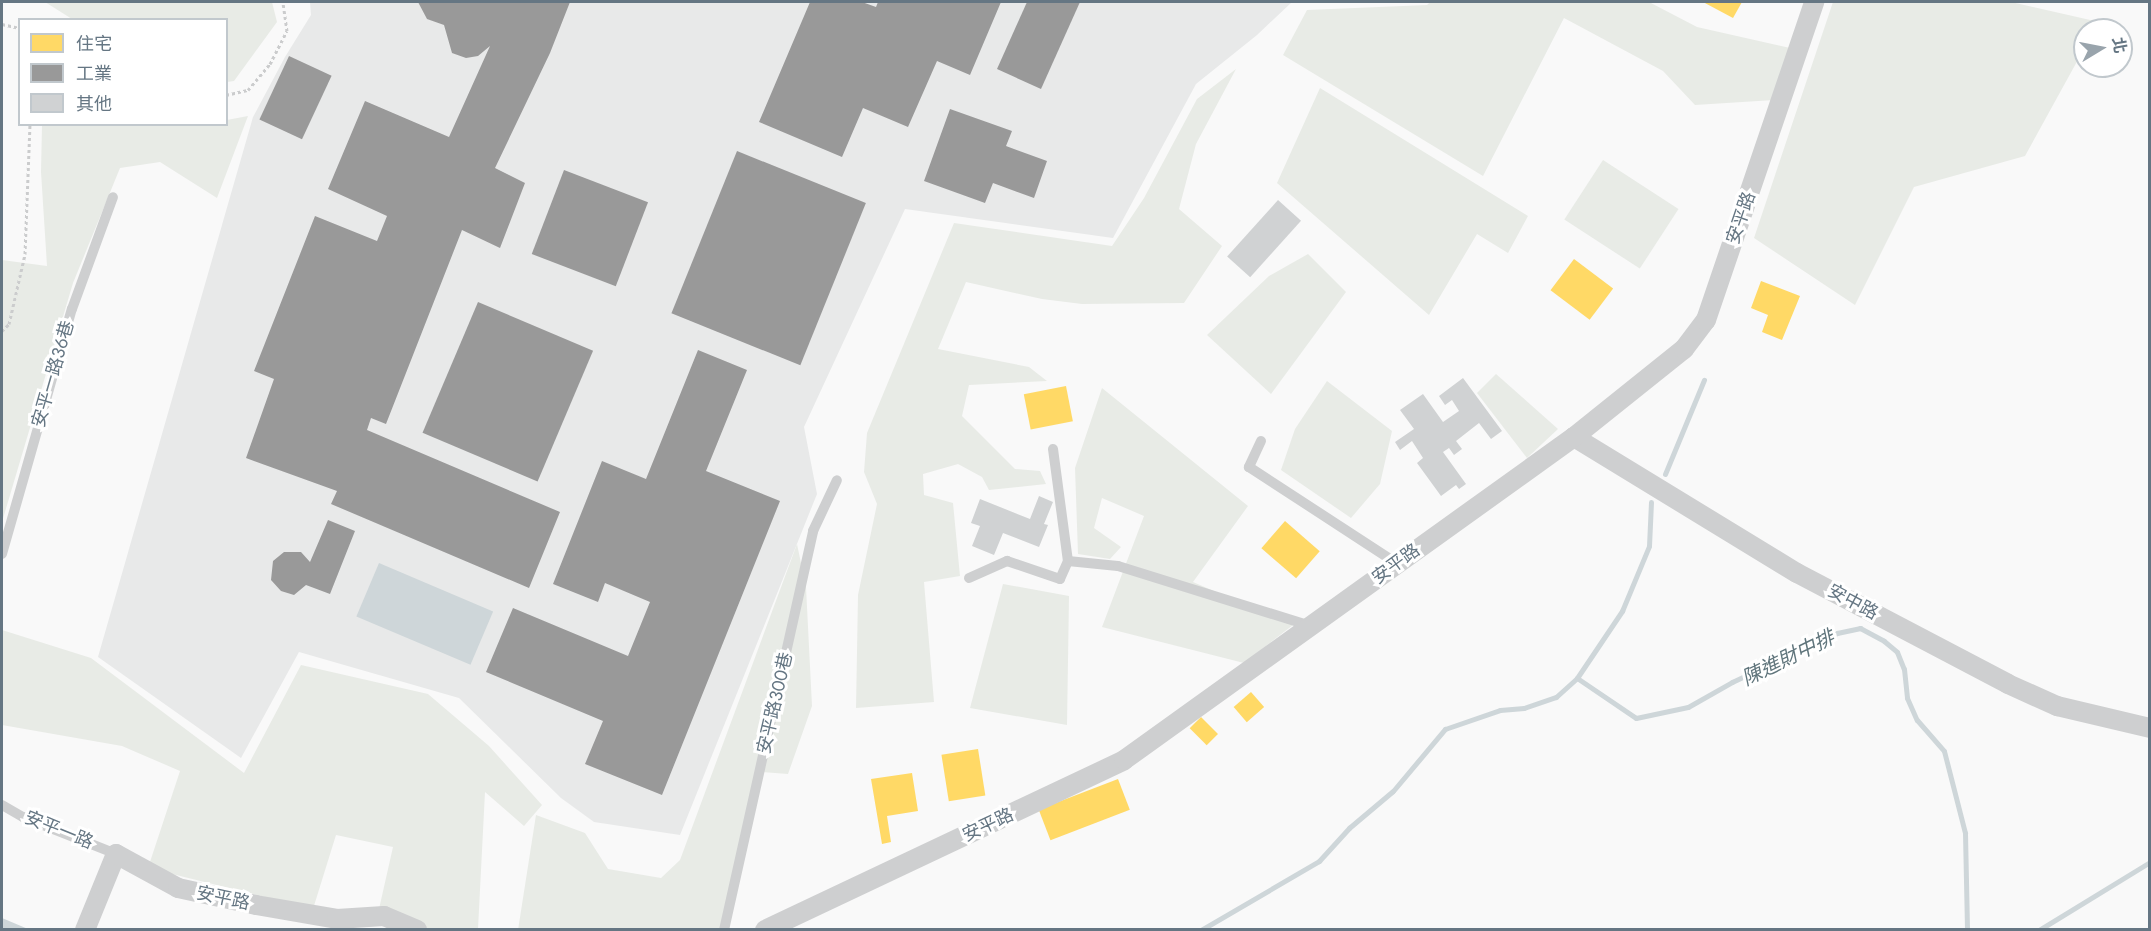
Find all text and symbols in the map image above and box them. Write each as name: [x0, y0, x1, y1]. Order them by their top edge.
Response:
legend: [18, 18, 228, 126]
north arrow: [2073, 18, 2133, 78]
text: 住宅: [76, 31, 112, 57]
text: 北: [2107, 35, 2132, 55]
text: 工業: [76, 61, 112, 87]
text: 其他: [76, 91, 112, 117]
street label: 安平路: [1722, 189, 1760, 247]
street label: 安平一路36巷: [27, 318, 79, 430]
street label: 安平路: [1368, 539, 1424, 589]
street label: 安中路: [1824, 580, 1882, 624]
water label: 陳進財中排: [1738, 625, 1838, 691]
street label: 安平路300巷: [753, 650, 797, 756]
street label: 安平路: [959, 804, 1017, 846]
street label: 安平一路: [22, 807, 96, 853]
street label: 安平路: [194, 882, 252, 914]

